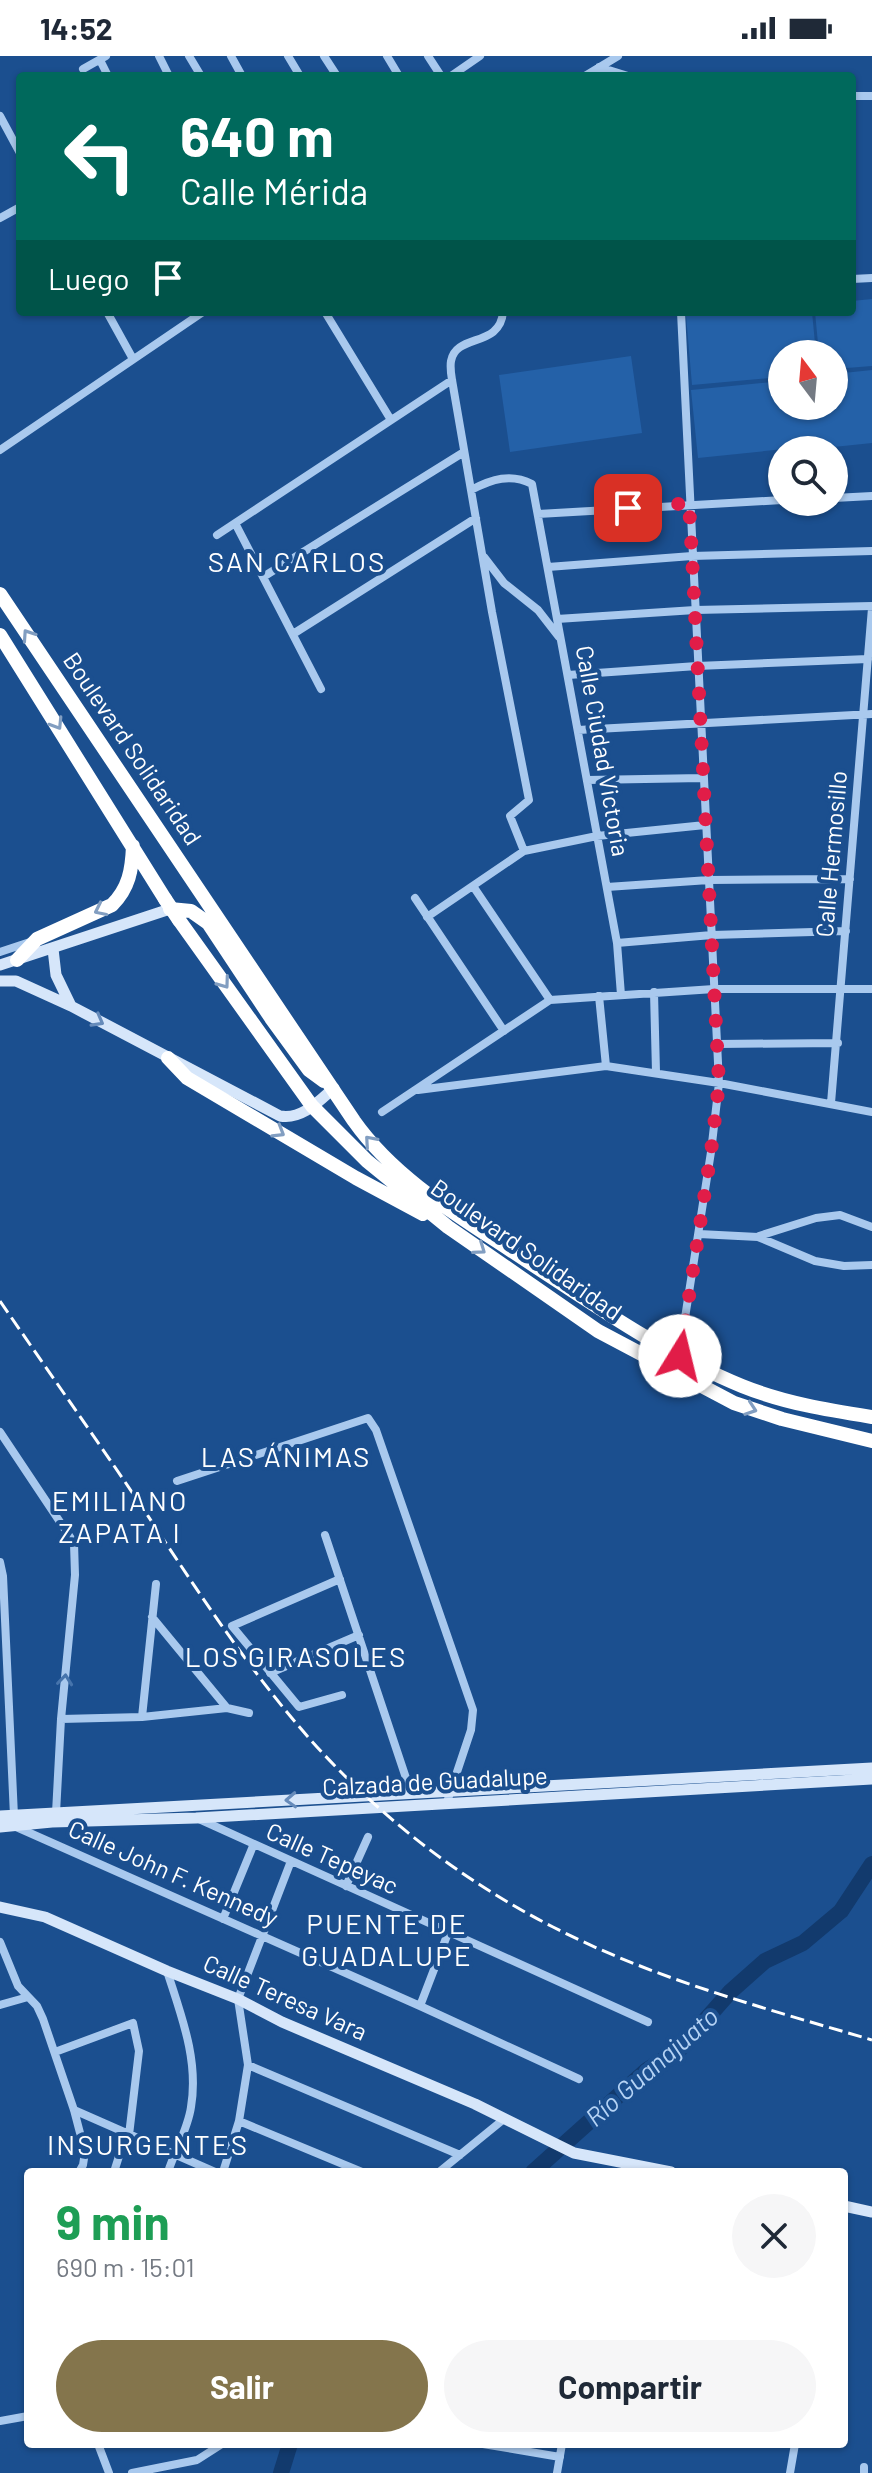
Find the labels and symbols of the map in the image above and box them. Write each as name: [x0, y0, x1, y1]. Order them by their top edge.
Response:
north arrow: [768, 340, 848, 420]
pin: [594, 474, 662, 542]
district label: SAN CARLOS: [208, 544, 386, 578]
one-way arrow: [22, 630, 37, 644]
street label: Calle Ciudad Victoria: [571, 643, 636, 858]
street label: Boulevard Solidaridad: [58, 646, 209, 850]
one-way arrow: [47, 715, 62, 730]
street label: Calle Hermosillo: [809, 769, 852, 938]
one-way arrow: [94, 900, 109, 916]
one-way arrow: [214, 975, 229, 989]
one-way arrow: [89, 1011, 104, 1026]
one-way arrow: [270, 1122, 285, 1138]
one-way arrow: [365, 1135, 379, 1150]
street label: Boulevard Solidaridad: [426, 1172, 628, 1326]
one-way arrow: [471, 1239, 485, 1254]
position arrow: [638, 1314, 722, 1398]
one-way arrow: [744, 1399, 758, 1415]
district label: LAS ÁNIMAS: [201, 1439, 371, 1473]
district label: EMILIANO ZAPATA I: [52, 1483, 188, 1549]
district label: LOS GIRASOLES: [185, 1639, 407, 1673]
one-way arrow: [57, 1673, 74, 1686]
street label: Calzada de Guadalupe: [322, 1760, 548, 1801]
one-way arrow: [284, 1792, 297, 1809]
street label: Calle John F. Kennedy: [64, 1813, 283, 1932]
street label: Calle Tepeyac: [262, 1816, 403, 1900]
district label: PUENTE DE GUADALUPE: [301, 1906, 473, 1972]
street label: Calle Teresa Vara: [199, 1948, 372, 2046]
water label: Río Guanajuato: [578, 2000, 724, 2132]
district label: INSURGENTES: [47, 2127, 249, 2161]

